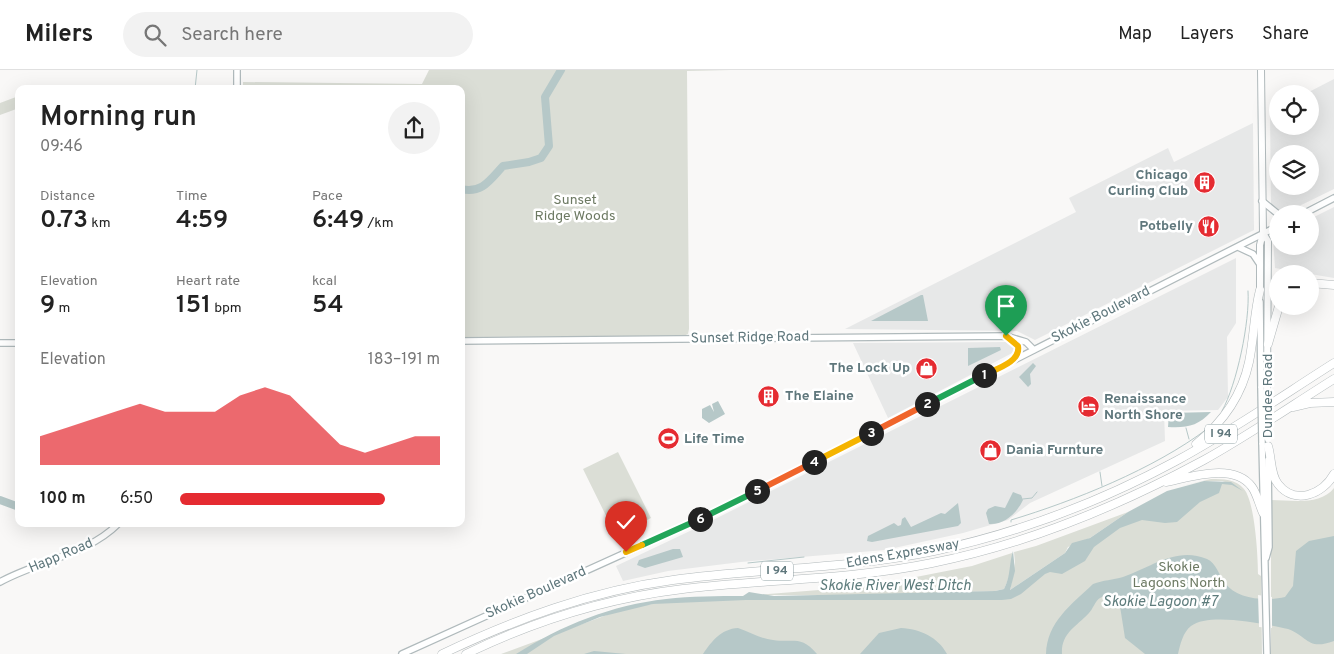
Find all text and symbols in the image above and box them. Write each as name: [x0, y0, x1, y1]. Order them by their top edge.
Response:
search box: [123, 12, 473, 57]
text: Milers: [25, 20, 93, 50]
icon: search: [141, 21, 169, 49]
text: Search here: [181, 23, 283, 47]
text: Map: [1118, 23, 1152, 46]
text: Layers: [1180, 23, 1234, 46]
text: Share: [1262, 23, 1309, 46]
map controls: [1269, 85, 1319, 315]
button: locate: [1269, 85, 1319, 135]
text: Morning run: [40, 100, 197, 136]
button: share: [388, 102, 440, 154]
text: 09:46: [40, 137, 83, 157]
button: layers: [1269, 145, 1319, 195]
place label: Chicago Curling Club: [1108, 167, 1188, 200]
building icon: Chicago Curling Club: [1192, 171, 1216, 195]
text: Distance: [40, 188, 95, 205]
text: Time: [176, 188, 207, 205]
text: Pace: [312, 188, 343, 205]
park label: Sunset Ridge Woods: [534, 192, 616, 225]
text: 0.73: [40, 205, 88, 237]
text: 4:59: [176, 205, 228, 237]
text: 6:49: [312, 205, 364, 237]
button: +: [1269, 205, 1319, 255]
restaurant icon: Potbelly: [1197, 214, 1221, 238]
text: km: [88, 215, 111, 232]
text: /km: [364, 215, 394, 232]
place label: Potbelly: [1139, 218, 1193, 235]
button: −: [1269, 265, 1319, 315]
text: Elevation: [40, 273, 98, 290]
text: Heart rate: [176, 273, 240, 290]
text: kcal: [312, 273, 337, 290]
street label: Skokie Boulevard: [1049, 283, 1153, 347]
pin: [985, 285, 1027, 336]
text: 9: [40, 290, 55, 322]
text: 151: [176, 290, 211, 322]
text: 54: [312, 290, 344, 322]
icon: arrive: [992, 292, 1020, 320]
text: m: [55, 300, 70, 317]
text: bpm: [211, 300, 242, 317]
street label: Sunset Ridge Road: [691, 328, 809, 348]
text: Elevation: [40, 350, 106, 370]
text: 183–191 m: [368, 350, 440, 370]
street label: Dundee Road: [1260, 354, 1277, 438]
shop icon: The Lock Up: [914, 356, 938, 380]
place label: The Lock Up: [829, 360, 910, 377]
pin: 1: [972, 362, 996, 388]
text: 1: [982, 367, 987, 384]
building icon: The Elaine: [757, 384, 781, 408]
place label: The Elaine: [785, 388, 854, 405]
place label: Renaissance North Shore: [1104, 391, 1187, 424]
pin: 2: [914, 392, 940, 416]
hotel icon: Renaissance North Shore: [1076, 395, 1100, 419]
text: 2: [923, 396, 932, 413]
pin: 3: [858, 420, 884, 446]
road number: I 94: [1205, 424, 1237, 444]
text: 3: [867, 425, 876, 442]
sports icon: Life Time: [656, 427, 680, 451]
place label: Life Time: [684, 431, 745, 448]
shop icon: Dania Furnture: [978, 438, 1002, 462]
place label: Dania Furnture: [1006, 442, 1103, 459]
pin: 4: [802, 450, 826, 474]
text: 4: [810, 454, 819, 471]
pin: 5: [744, 478, 770, 504]
text: 5: [753, 483, 762, 500]
text: 100 m: [40, 489, 86, 509]
text: 6:50: [120, 489, 153, 509]
pin: [605, 501, 647, 552]
pin: 6: [688, 506, 712, 532]
icon: check: [612, 508, 640, 536]
text: 6: [696, 511, 705, 528]
street label: Happ Road: [26, 535, 96, 577]
street label: Edens Expressway: [845, 536, 961, 572]
park label: Skokie Lagoons North: [1133, 559, 1225, 592]
road number: I 94: [761, 562, 793, 581]
street label: Skokie Boulevard: [483, 563, 589, 623]
water label: Skokie River West Ditch: [819, 577, 971, 596]
water label: Skokie Lagoon #7: [1103, 593, 1219, 612]

